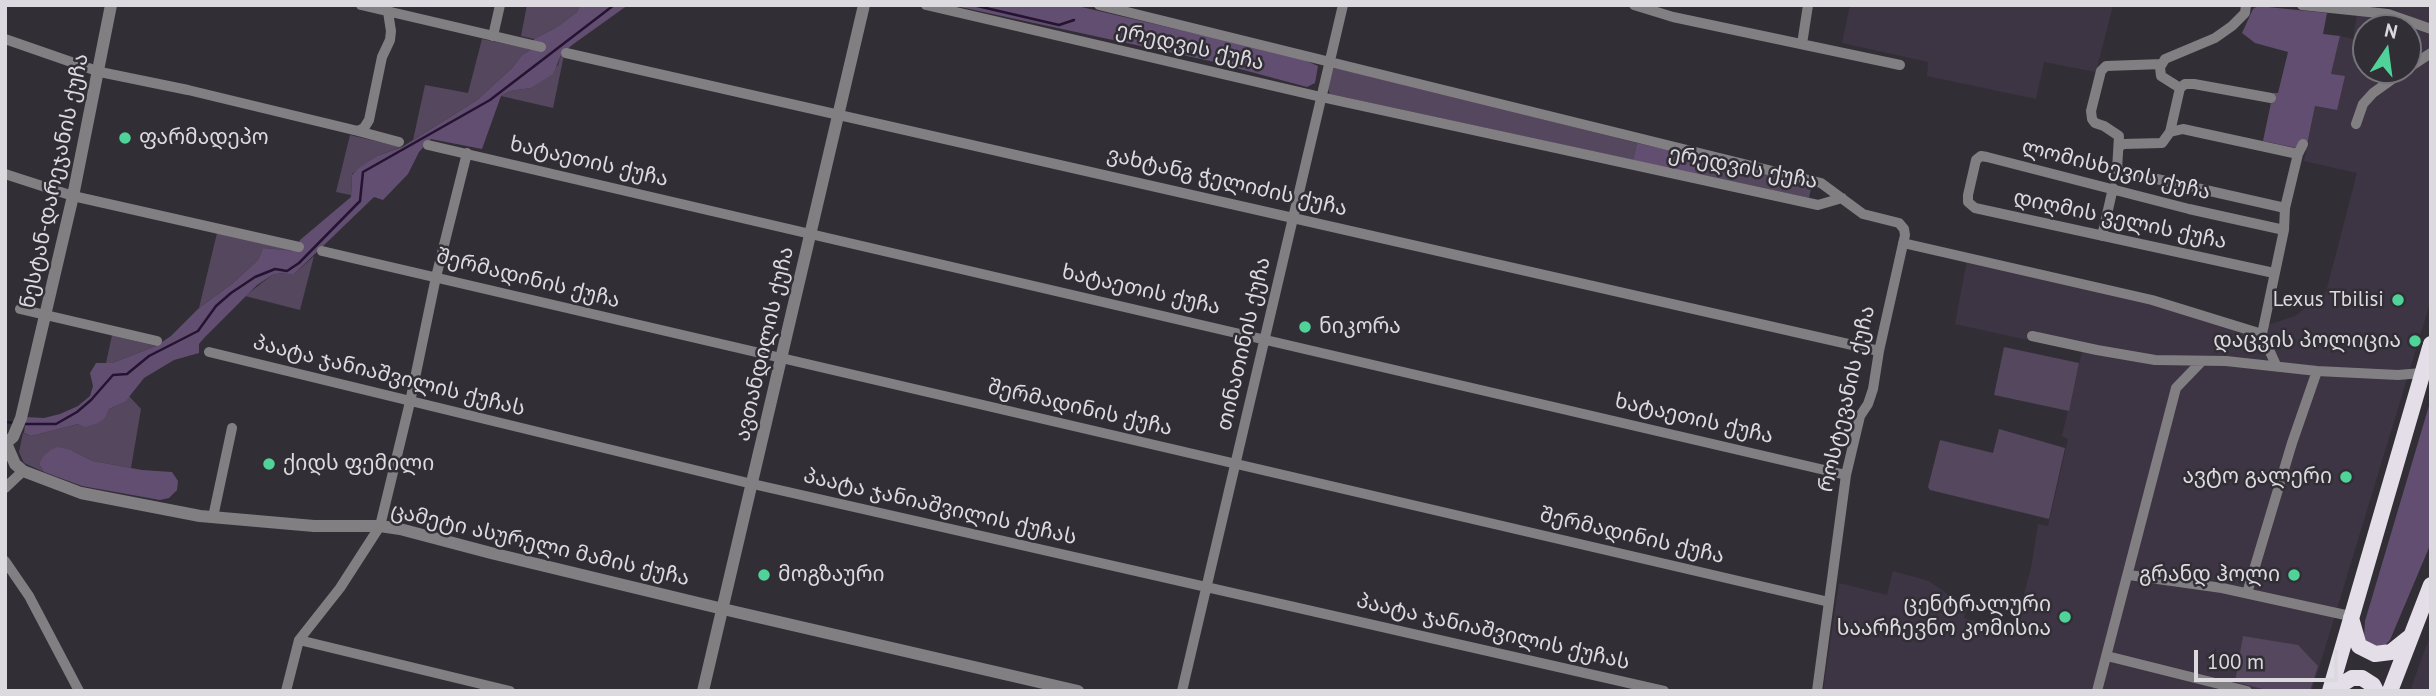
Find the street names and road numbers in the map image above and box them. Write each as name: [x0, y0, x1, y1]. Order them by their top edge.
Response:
street label: ერედვის ქუჩა: [1114, 18, 1266, 76]
street label: ნესტან-დარეჯანის ქუჩა: [16, 51, 94, 311]
street label: ხატაეთის ქუჩა: [507, 132, 671, 192]
street label: ლომისხევის ქუჩა: [2019, 134, 2213, 206]
street label: ერედვის ქუჩა: [1666, 141, 1820, 195]
street label: ვახტანგ ჭელიძის ქუჩა: [1104, 142, 1350, 222]
street label: დიღმის ველის ქუჩა: [2011, 185, 2229, 255]
street label: შერმადინის ქუჩა: [434, 244, 622, 314]
street label: ავთანდილის ქუჩა: [730, 244, 800, 444]
street label: თინათინის ქუჩა: [1212, 255, 1276, 433]
street label: ხატაეთის ქუჩა: [1059, 260, 1223, 320]
street label: როსტევანის ქუჩა: [1813, 303, 1881, 495]
street label: პაატა ჯანიაშვილის ქუჩას: [250, 330, 528, 422]
street label: შერმადინის ქუჩა: [985, 375, 1175, 441]
street label: ხატაეთის ქუჩა: [1612, 389, 1776, 449]
street label: პაატა ჯანიაშვილის ქუჩას: [801, 463, 1079, 551]
street label: ცამეტი ასურელი მამის ქუჩა: [388, 498, 692, 592]
street label: შერმადინის ქუჩა: [1537, 503, 1727, 569]
street label: პაატა ჯანიაშვილის ქუჩას: [1354, 588, 1632, 676]

